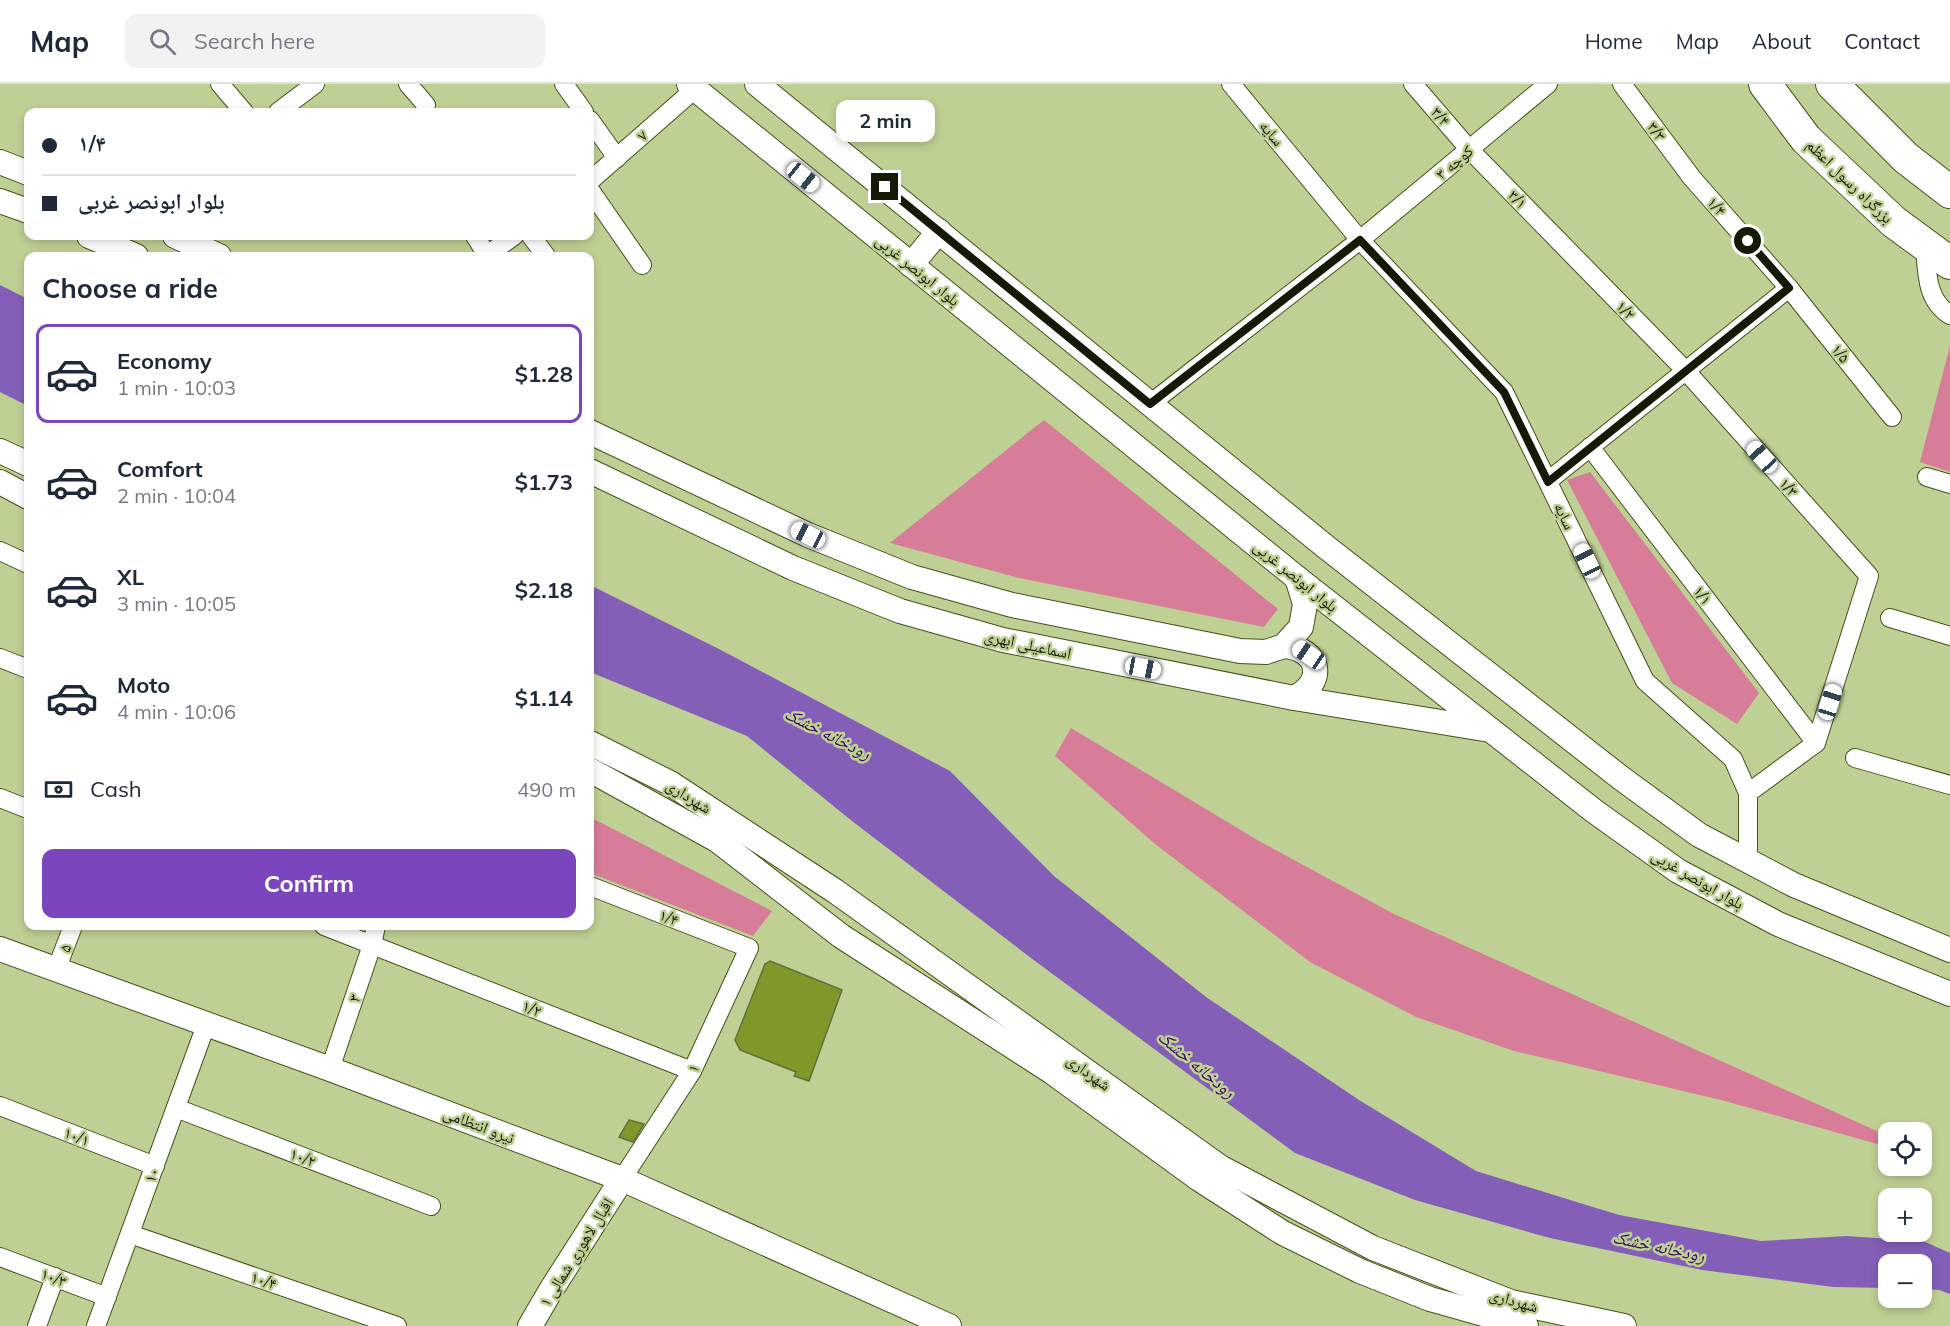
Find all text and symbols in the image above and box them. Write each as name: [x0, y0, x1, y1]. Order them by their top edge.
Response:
search box: [125, 14, 545, 68]
text: Map: [30, 24, 89, 59]
icon: search: [146, 25, 179, 58]
text: Search here: [194, 27, 315, 55]
text: Home: [1585, 28, 1643, 54]
text: Map: [1676, 28, 1719, 54]
text: About: [1752, 28, 1811, 54]
text: Contact: [1844, 28, 1920, 54]
callout: 2 min: [836, 100, 934, 142]
street label: ۳/۴: [1427, 102, 1455, 130]
text: 2 min: [859, 108, 912, 133]
street label: سایه: [1256, 116, 1288, 150]
street label: ۳/۳: [1643, 117, 1671, 145]
street label: ۷: [633, 125, 651, 145]
text: ۱/۴: [78, 129, 106, 157]
street label: بزرگراه رسول اعظم: [1802, 135, 1898, 228]
street label: کوچه ۳: [1431, 140, 1477, 183]
car: [783, 159, 823, 195]
route end: [871, 173, 898, 200]
street label: ۳/۱: [1504, 185, 1532, 213]
text: بلوار ابونصر غربی: [78, 187, 224, 215]
street label: ۱/۴: [1703, 192, 1731, 220]
route start: [1734, 227, 1761, 254]
street label: بلوار ابونصر غربی: [871, 230, 964, 311]
text: Choose a ride: [42, 271, 218, 305]
street label: ۱/۲: [1612, 296, 1640, 324]
street label: ۱/۵: [1827, 339, 1855, 367]
icon: car: [45, 347, 99, 401]
text: Economy: [117, 347, 212, 375]
text: $1.28: [515, 360, 573, 388]
text: 1 min · 10:03: [117, 375, 236, 400]
car: [1743, 438, 1781, 476]
icon: car: [45, 455, 99, 509]
text: Comfort: [117, 455, 203, 483]
text: $1.73: [515, 468, 573, 496]
street label: ۱/۳: [1775, 473, 1803, 501]
text: 2 min · 10:04: [117, 483, 236, 508]
street label: سایه: [1550, 499, 1580, 533]
car: [788, 519, 828, 551]
street label: بلوار ابونصر غربی: [1249, 536, 1342, 617]
car: [1571, 541, 1603, 581]
icon: car: [45, 563, 99, 617]
text: XL: [117, 563, 144, 591]
text: $2.18: [515, 576, 573, 604]
street label: ۱/۱: [1689, 581, 1717, 609]
text: 3 min · 10:05: [117, 591, 236, 616]
street label: اسماعیلی ابهری: [982, 625, 1073, 664]
car: [1289, 637, 1329, 673]
car: [1124, 656, 1162, 680]
icon: car: [45, 671, 99, 725]
text: Moto: [117, 671, 170, 699]
car: [1816, 682, 1844, 722]
text: $1.14: [515, 684, 573, 712]
text: 4 min · 10:06: [117, 699, 236, 724]
water label: رودخانه خشک: [781, 701, 875, 765]
icon: cash: [42, 773, 75, 806]
street label: شهرداری: [662, 774, 715, 818]
text: Cash: [90, 775, 142, 803]
text: 490 m: [517, 777, 576, 802]
street label: بلوار ابونصر غربی: [1648, 845, 1748, 914]
button: Confirm: [42, 849, 576, 918]
street label: ۱/۴: [657, 904, 681, 930]
street label: ۵: [54, 941, 76, 955]
street label: ۳: [343, 991, 365, 1005]
street label: ۱/۲: [519, 995, 545, 1021]
water label: رودخانه خشک: [1154, 1025, 1240, 1103]
street label: شهرداری: [1062, 1049, 1115, 1095]
street label: ۱: [682, 1060, 704, 1076]
street label: نیرو انتظامی: [440, 1102, 517, 1149]
street label: ۱۰/۱: [61, 1122, 93, 1150]
map controls: [1878, 1122, 1932, 1308]
button: locate: [1878, 1122, 1932, 1176]
street label: ۱۰/۲: [287, 1143, 319, 1171]
street label: ۱۰: [139, 1165, 163, 1185]
button: +: [1878, 1188, 1932, 1242]
street label: اقبال لاهوری شمالی ۱: [535, 1194, 618, 1310]
water label: رودخانه خشک: [1611, 1225, 1707, 1267]
button: −: [1878, 1254, 1932, 1308]
street label: ۱۰/۳: [38, 1263, 70, 1291]
street label: ۱۰/۴: [248, 1266, 280, 1294]
street label: شهرداری: [1487, 1284, 1541, 1317]

